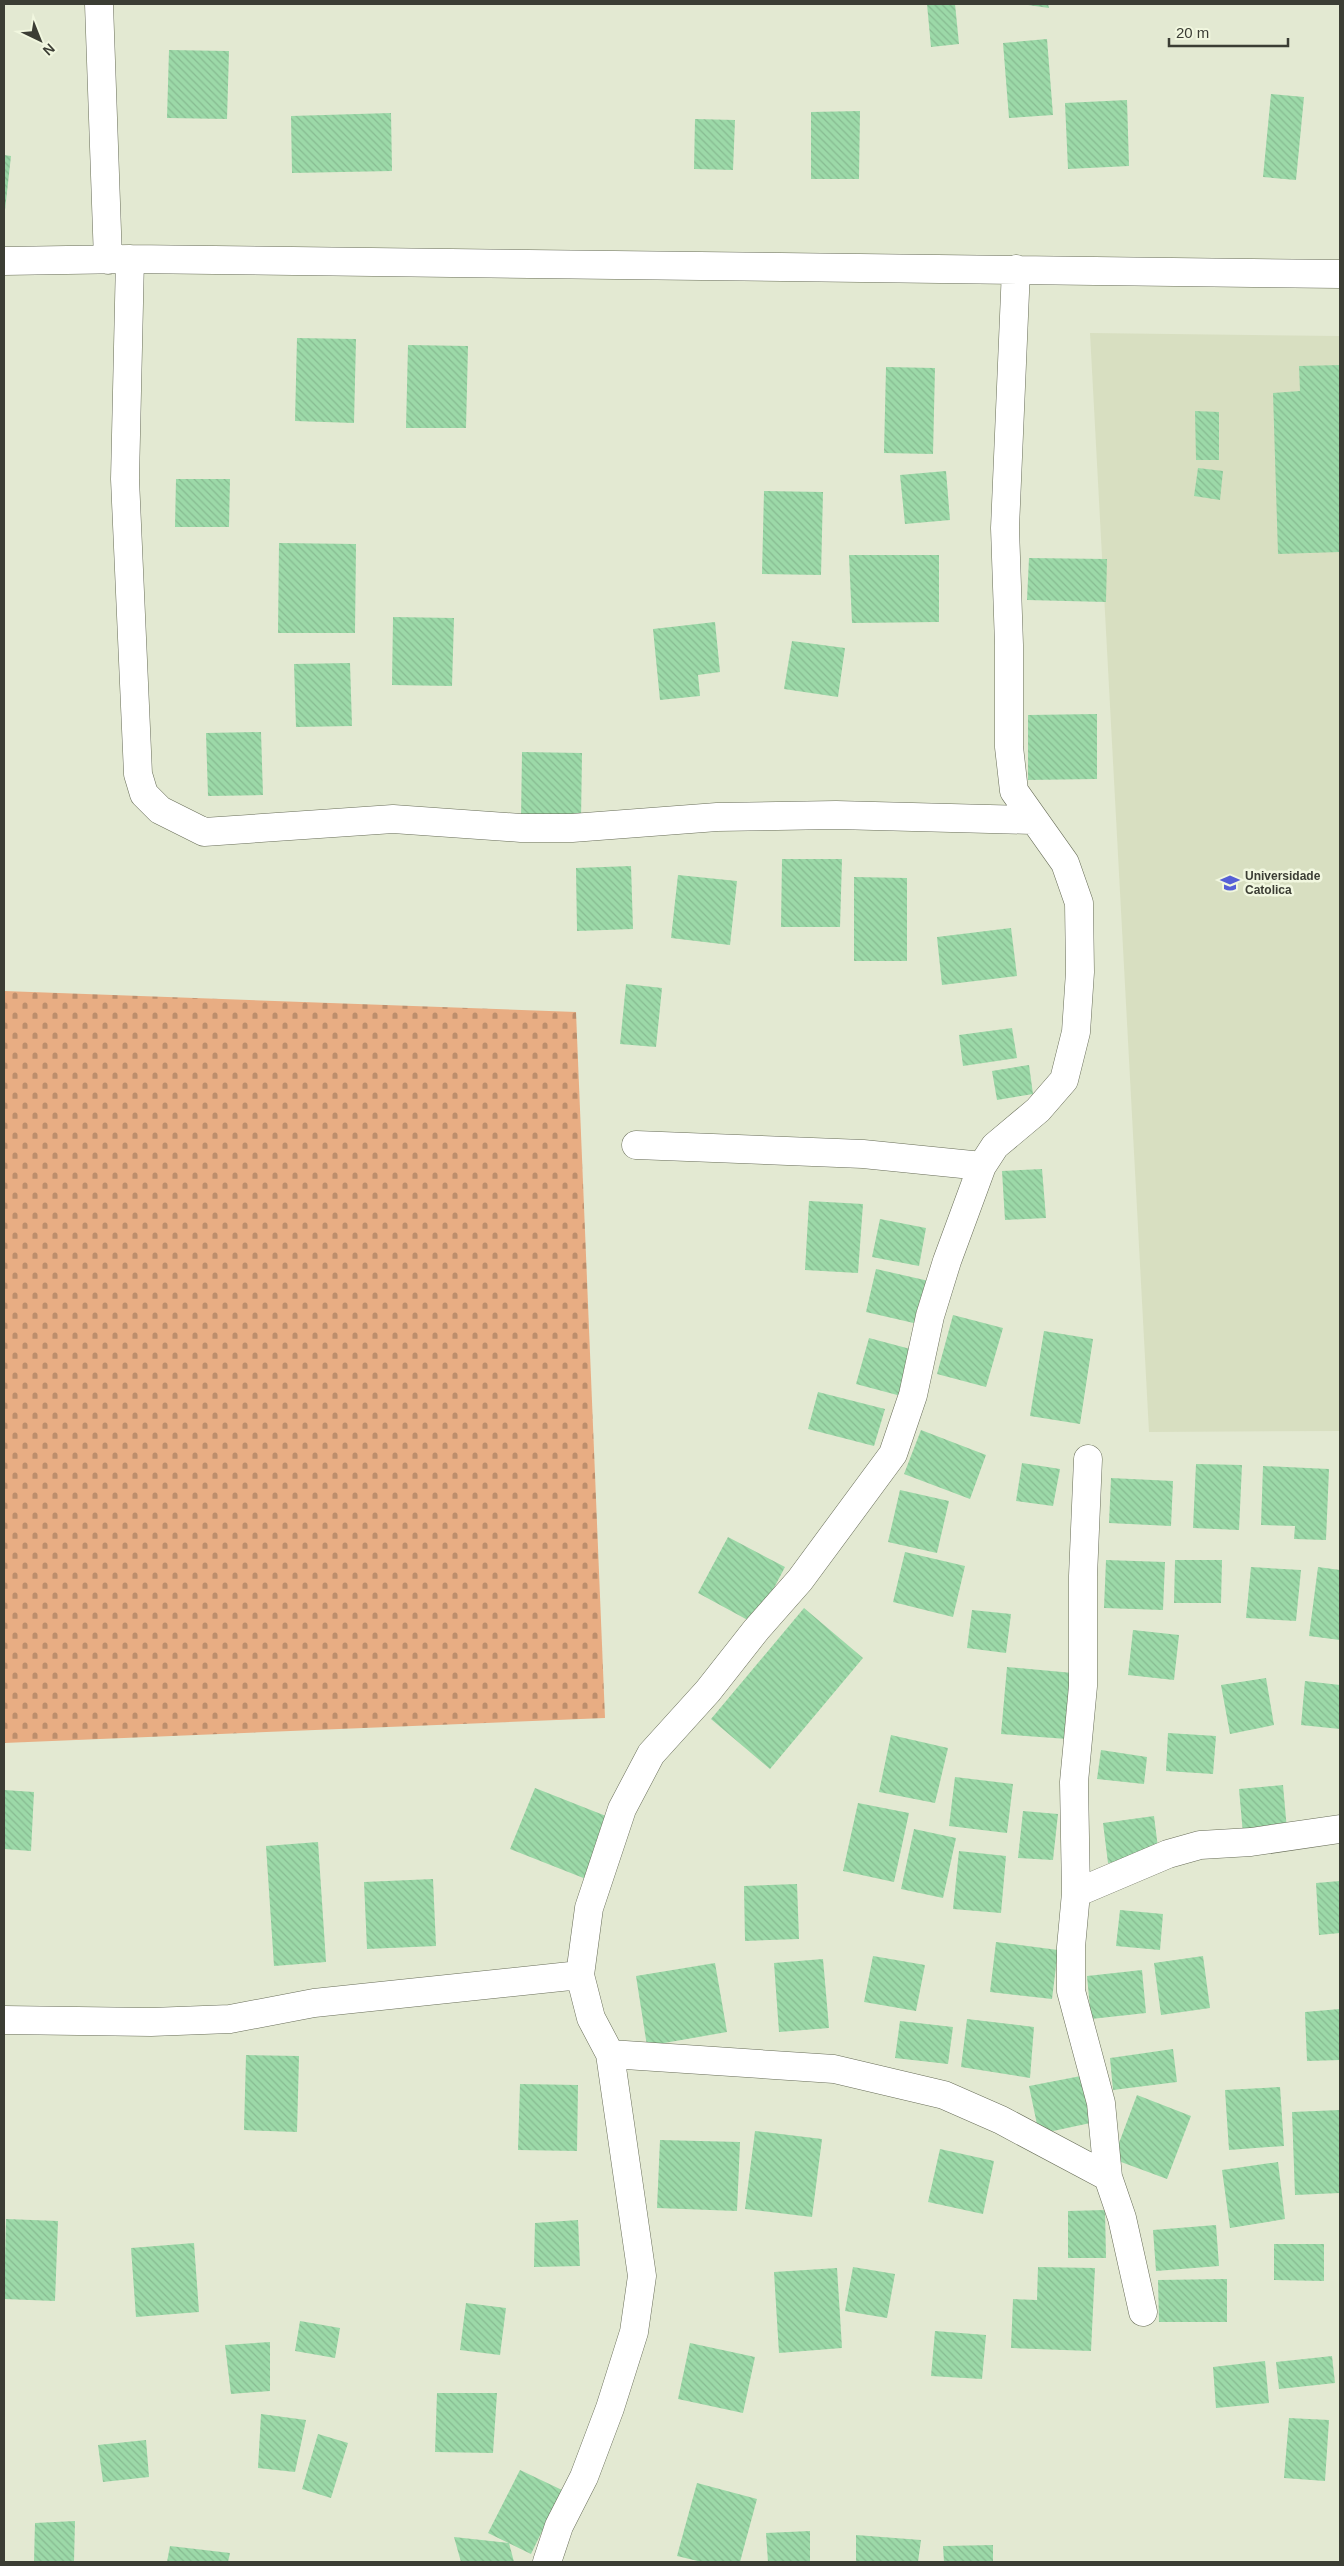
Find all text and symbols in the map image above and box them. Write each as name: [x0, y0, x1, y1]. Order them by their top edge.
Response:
north arrow: [15, 15, 65, 65]
scale bar: [1169, 15, 1288, 47]
text: 20 m: [1176, 24, 1209, 41]
text: N: [40, 40, 58, 59]
place label: Universidade Catolica: [1245, 869, 1321, 897]
school or university icon: Universidade Catolica: [1219, 872, 1241, 894]

